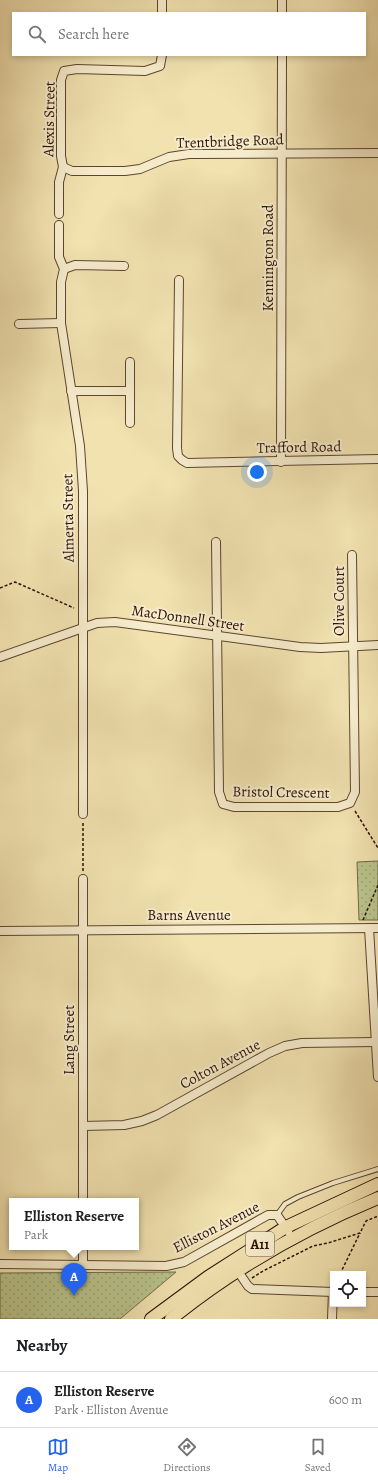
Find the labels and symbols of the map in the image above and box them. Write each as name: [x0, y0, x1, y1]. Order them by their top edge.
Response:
street label: Alexis Street: [38, 81, 60, 158]
street label: Trentbridge Road: [176, 129, 285, 153]
street label: Kennington Road: [258, 204, 278, 311]
street label: Trafford Road: [256, 436, 343, 458]
your location: [247, 462, 267, 482]
street label: Almerta Street: [57, 473, 79, 564]
street label: Olive Court: [329, 566, 349, 636]
street label: MacDonnell Street: [130, 600, 246, 636]
street label: Bristol Crescent: [232, 781, 330, 803]
street label: Barns Avenue: [147, 905, 231, 925]
street label: Lang Street: [59, 1005, 79, 1075]
street label: Colton Avenue: [176, 1034, 264, 1094]
street label: Elliston Avenue: [169, 1196, 263, 1257]
road number: A11: [246, 1232, 274, 1256]
pin: A: [61, 1263, 87, 1296]

